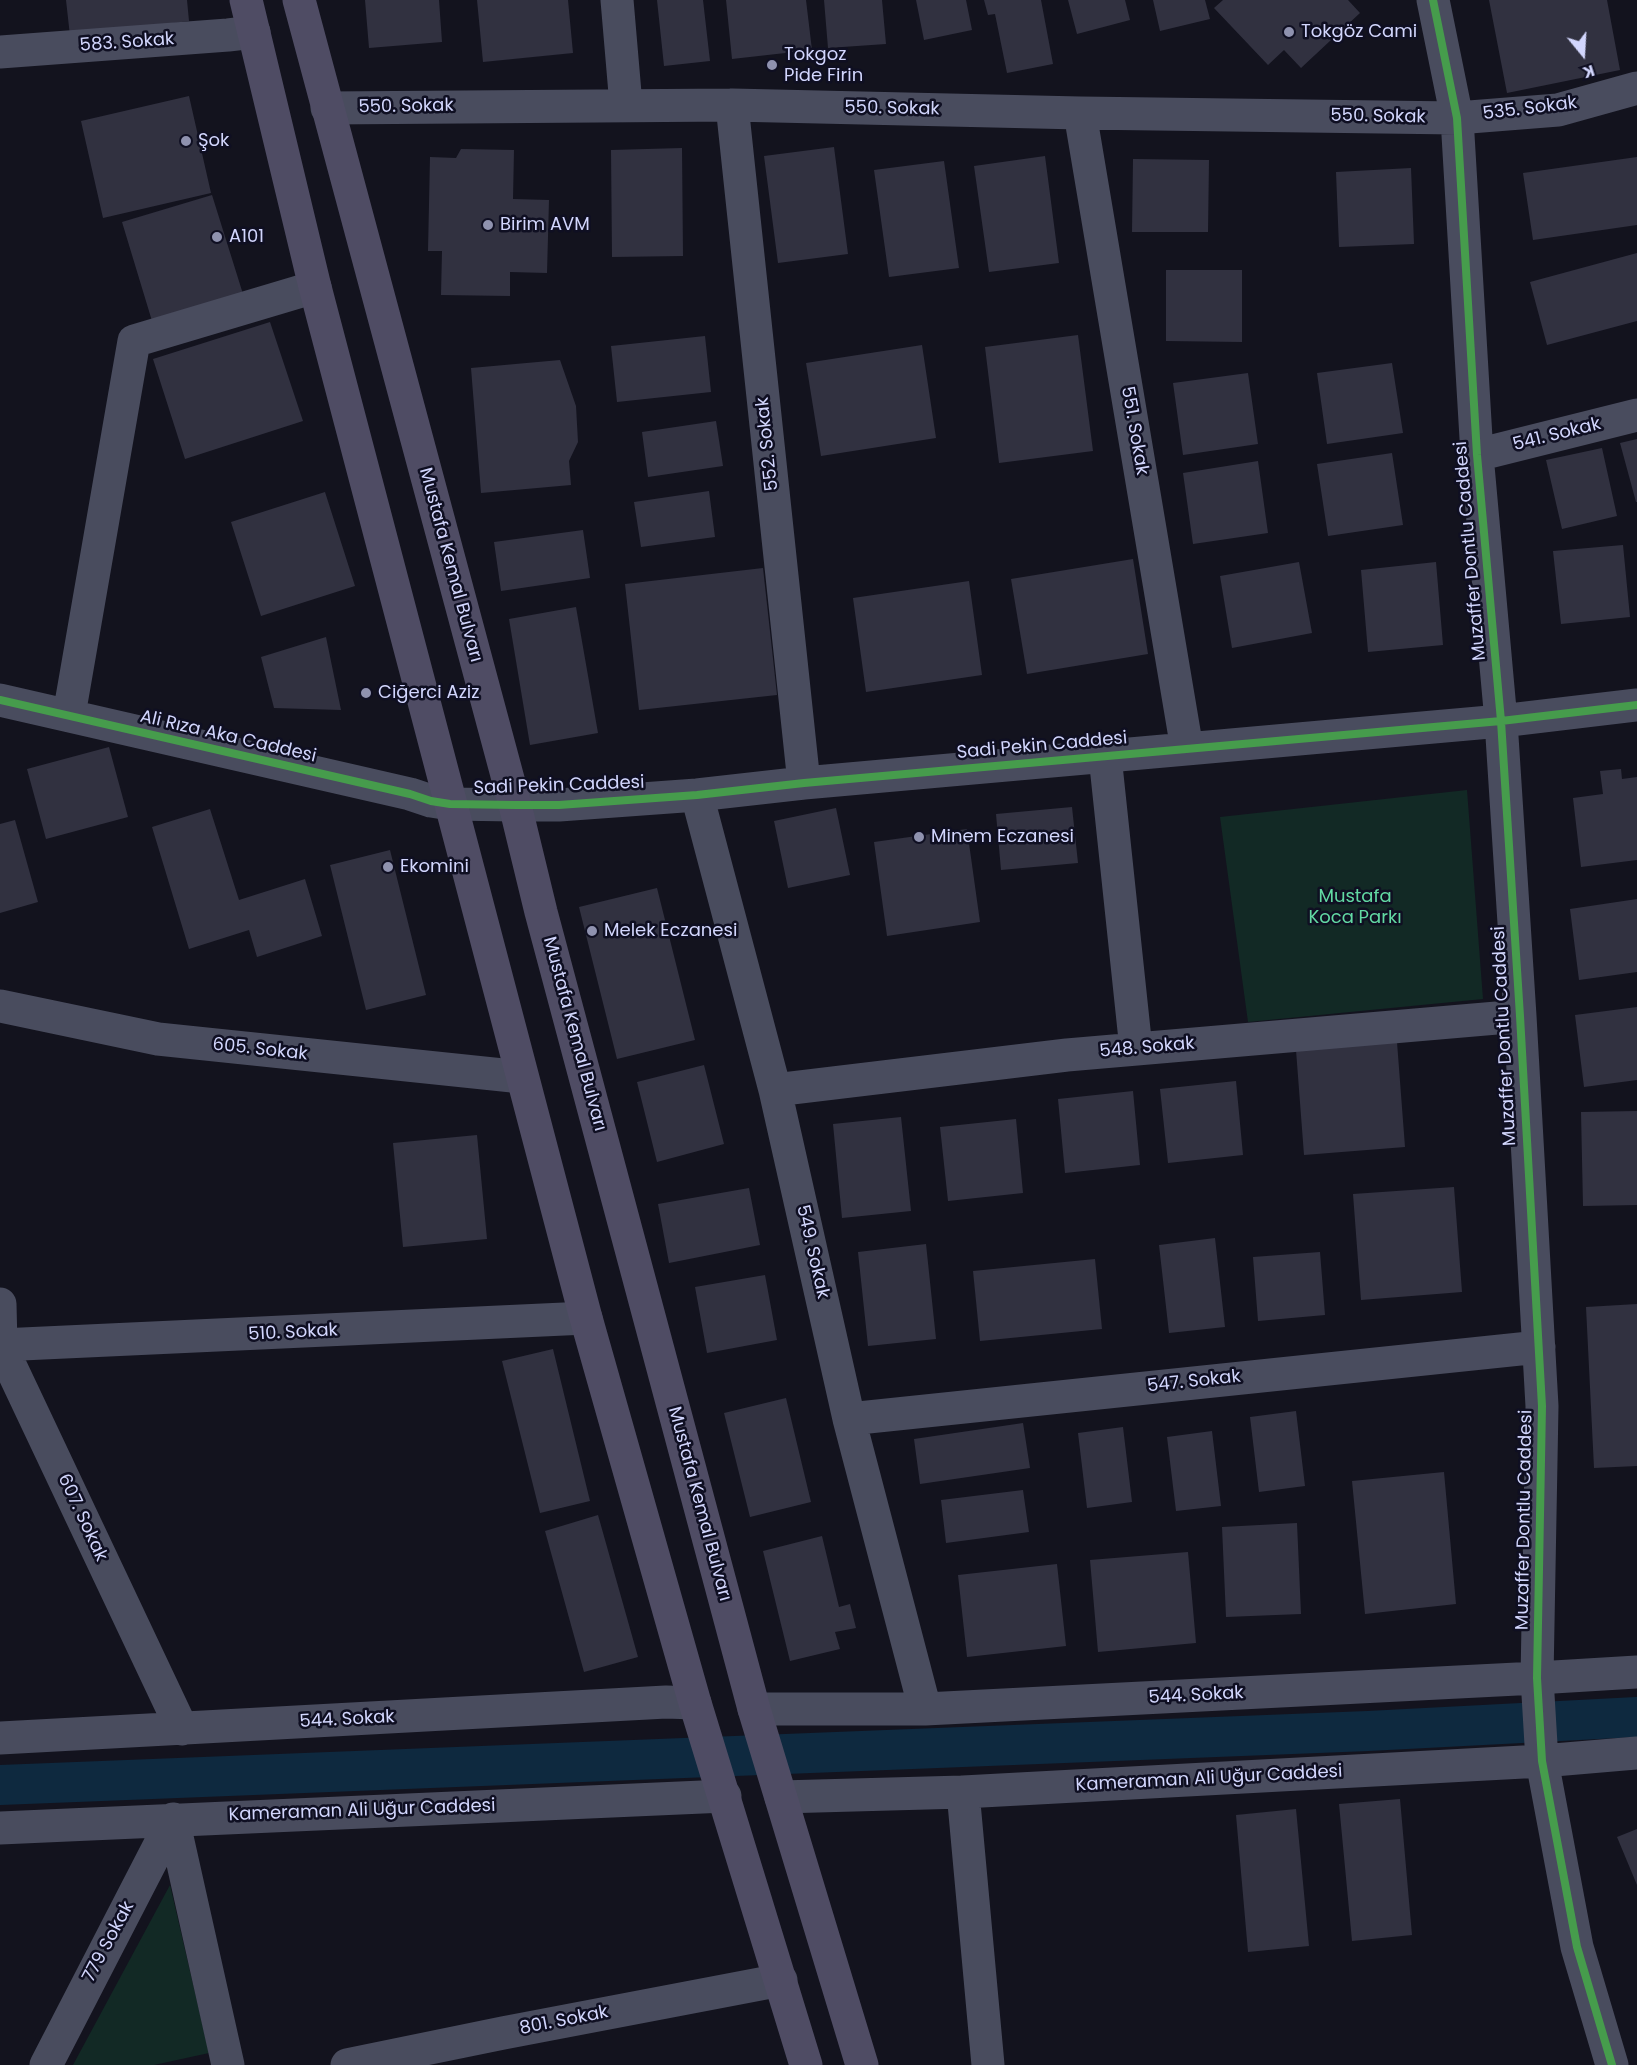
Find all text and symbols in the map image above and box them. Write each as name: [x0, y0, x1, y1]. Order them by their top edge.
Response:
place label: Tokgöz Cami: [1301, 21, 1417, 43]
north arrow: [1553, 24, 1613, 84]
marker: Tokgöz Cami: [1282, 25, 1296, 39]
street label: 583. Sokak: [79, 29, 175, 57]
place label: Tokgoz Pide Firin: [784, 44, 863, 86]
marker: Tokgoz Pide Firin: [765, 58, 779, 72]
text: K: [1580, 59, 1598, 84]
street label: 535. Sokak: [1482, 93, 1578, 125]
street label: 550. Sokak: [358, 95, 454, 119]
street label: 550. Sokak: [844, 97, 940, 121]
street label: 550. Sokak: [1330, 105, 1426, 129]
place label: Şok: [198, 130, 229, 152]
marker: Şok: [179, 134, 193, 148]
place label: Birim AVM: [500, 214, 590, 236]
marker: Birim AVM: [481, 218, 495, 232]
place label: A101: [229, 226, 264, 248]
marker: A101: [210, 230, 224, 244]
street label: 551. Sokak: [1116, 385, 1152, 477]
street label: 552. Sokak: [752, 396, 784, 492]
street label: 541. Sokak: [1511, 414, 1603, 456]
street label: Muzaffer Dontlu Caddesi: [1451, 440, 1491, 662]
street label: Mustafa Kemal Bulvarı: [414, 465, 486, 665]
place label: Ciğerci Aziz: [378, 682, 479, 704]
marker: Ciğerci Aziz: [359, 686, 373, 700]
street label: Ali Rıza Aka Caddesi: [138, 706, 318, 768]
street label: Sadi Pekin Caddesi: [956, 728, 1128, 764]
street label: Sadi Pekin Caddesi: [473, 772, 645, 800]
place label: Minem Eczanesi: [931, 826, 1074, 848]
marker: Minem Eczanesi: [912, 830, 926, 844]
place label: Ekomini: [400, 856, 469, 878]
marker: Ekomini: [381, 860, 395, 874]
park label: Mustafa Koca Parkı: [1308, 886, 1402, 928]
place label: Melek Eczanesi: [604, 920, 737, 942]
marker: Melek Eczanesi: [585, 924, 599, 938]
street label: Muzaffer Dontlu Caddesi: [1488, 925, 1522, 1147]
street label: Mustafa Kemal Bulvarı: [538, 934, 610, 1134]
street label: 548. Sokak: [1099, 1033, 1195, 1063]
street label: 605. Sokak: [211, 1034, 309, 1066]
street label: 549. Sokak: [791, 1203, 833, 1301]
street label: 510. Sokak: [248, 1320, 338, 1346]
street label: 547. Sokak: [1146, 1366, 1242, 1398]
street label: Mustafa Kemal Bulvarı: [663, 1404, 735, 1604]
street label: Muzaffer Dontlu Caddesi: [1512, 1410, 1538, 1630]
street label: 607. Sokak: [52, 1471, 112, 1565]
street label: 544. Sokak: [1148, 1683, 1244, 1709]
street label: 544. Sokak: [299, 1707, 395, 1733]
street label: Kameraman Ali Uğur Caddesi: [1075, 1761, 1343, 1797]
street label: Kameraman Ali Uğur Caddesi: [228, 1796, 496, 1826]
street label: 779 Sokak: [79, 1898, 139, 1986]
street label: 801. Sokak: [518, 2002, 610, 2040]

